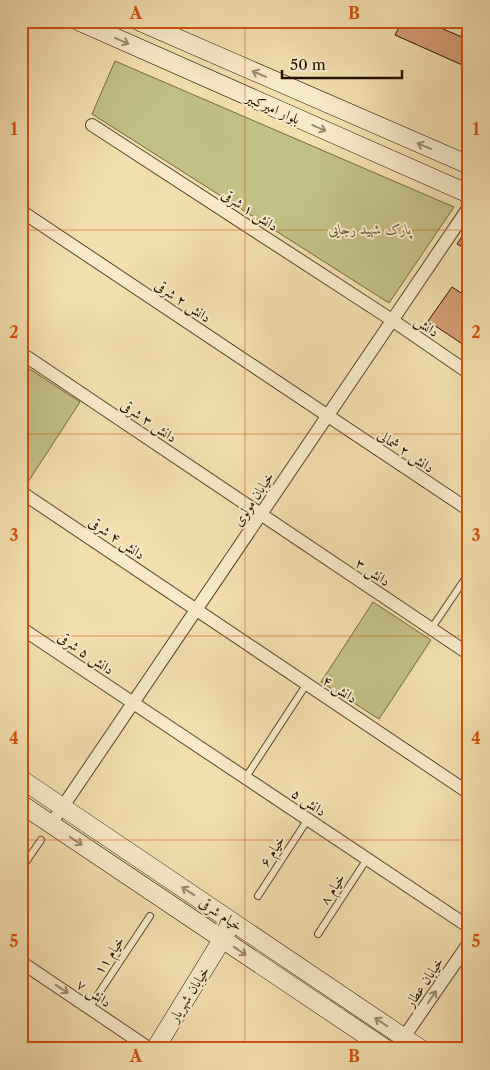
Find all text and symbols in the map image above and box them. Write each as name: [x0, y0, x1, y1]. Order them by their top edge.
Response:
text: A: [129, 3, 143, 23]
text: B: [348, 3, 360, 23]
one-way arrow: [114, 37, 129, 47]
scale bar: [282, 48, 402, 80]
text: 50 m: [290, 55, 326, 74]
one-way arrow: [252, 69, 267, 79]
street label: بلوار امیرکبیر: [241, 87, 303, 128]
text: 1: [10, 119, 18, 139]
text: 1: [472, 119, 480, 139]
one-way arrow: [311, 124, 326, 134]
one-way arrow: [417, 140, 432, 150]
street label: دانش ۱ شرقی: [218, 185, 282, 236]
park label: پارک شهید رجایی: [329, 220, 413, 240]
street label: دانش ۲ شرقی: [151, 276, 215, 327]
street label: دانش: [411, 311, 443, 342]
text: 2: [9, 322, 19, 342]
text: 2: [471, 322, 481, 342]
street label: دانش ۳ شرقی: [117, 396, 181, 447]
street label: دانش ۲ شمالی: [374, 425, 438, 477]
street label: خیابان مولوی: [228, 468, 278, 530]
street label: دانش ۴ شرقی: [85, 513, 149, 564]
text: 3: [9, 525, 19, 545]
text: 3: [471, 525, 481, 545]
street label: دانش ۳: [352, 554, 394, 591]
street label: دانش ۵ شرقی: [54, 628, 118, 679]
street label: دانش ۴: [319, 671, 361, 708]
text: 4: [9, 728, 19, 748]
text: 4: [471, 728, 481, 748]
street label: دانش ۵: [288, 784, 330, 821]
street label: خیام ۶: [255, 832, 292, 872]
one-way arrow: [69, 836, 83, 846]
street label: خیام ۸: [315, 870, 352, 910]
one-way arrow: [182, 886, 196, 896]
street label: خیام شرقی: [194, 893, 246, 938]
text: 5: [10, 931, 19, 951]
text: 5: [472, 931, 481, 951]
street label: خیام ۱۱: [90, 932, 132, 980]
one-way arrow: [233, 946, 247, 956]
street label: خیابان عطار: [400, 954, 447, 1012]
street label: خیابان شهریار: [164, 963, 214, 1028]
street label: دانش ۷: [73, 975, 115, 1012]
one-way arrow: [54, 985, 68, 995]
one-way arrow: [427, 990, 437, 1004]
one-way arrow: [374, 1016, 388, 1027]
text: A: [129, 1046, 143, 1066]
text: B: [348, 1046, 360, 1066]

